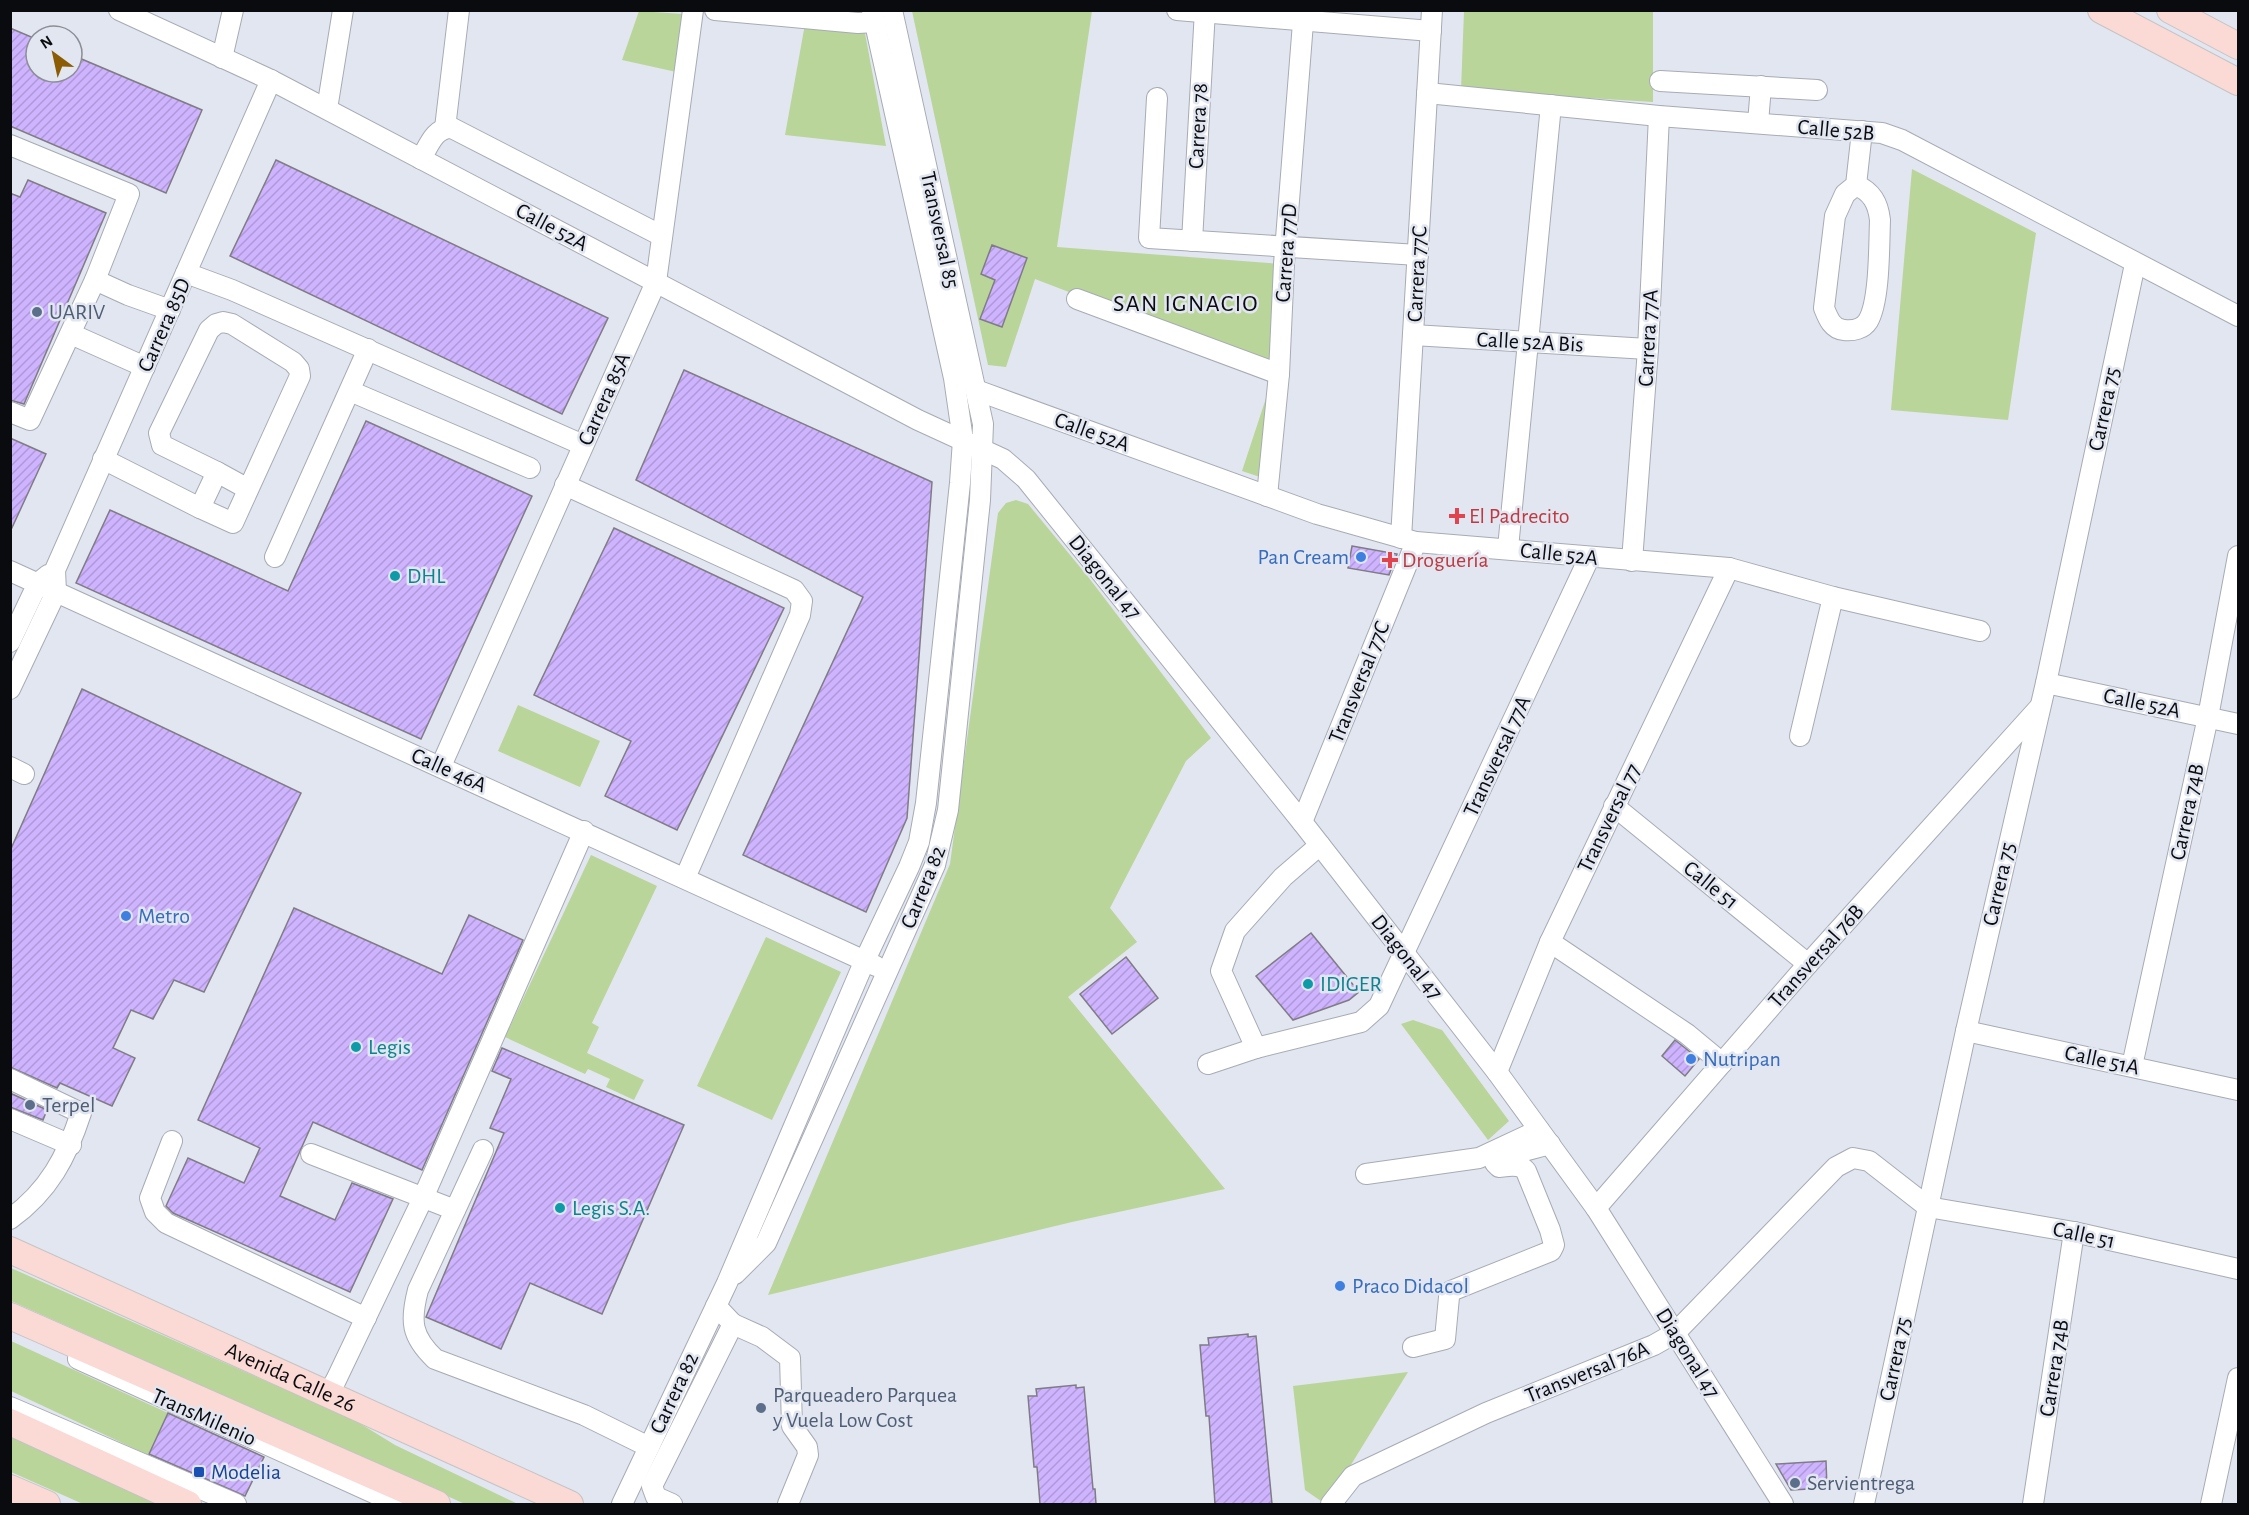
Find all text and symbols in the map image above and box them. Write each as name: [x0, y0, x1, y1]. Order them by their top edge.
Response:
north arrow: [24, 24, 84, 84]
text: N: [37, 33, 55, 52]
street label: Carrera 78: [1185, 82, 1211, 170]
street label: Calle 52B: [1797, 116, 1875, 144]
street label: Transversal 85: [917, 170, 963, 290]
street label: Calle 52A: [512, 199, 592, 255]
street label: Carrera 77D: [1272, 203, 1300, 303]
street label: Carrera 77C: [1403, 225, 1431, 323]
street label: Carrera 85D: [134, 275, 194, 375]
street label: Carrera 77A: [1634, 288, 1662, 387]
district label: SAN IGNACIO: [1113, 292, 1259, 316]
place label: UARIV: [49, 301, 106, 323]
marker: UARIV: [30, 305, 44, 319]
street label: Calle 52A Bis: [1476, 328, 1584, 356]
street label: Carrera 85A: [574, 349, 634, 449]
street label: Carrera 75: [2084, 365, 2124, 453]
street label: Calle 52A: [1052, 408, 1133, 456]
place label: El Padrecito: [1469, 505, 1570, 527]
marker: El Padrecito: [1450, 509, 1464, 523]
street label: Diagonal 47: [1065, 531, 1145, 623]
street label: Calle 52A: [1519, 539, 1599, 569]
place label: Pan Cream: [1257, 546, 1349, 568]
place label: Droguería: [1402, 549, 1489, 571]
marker: Pan Cream: [1354, 550, 1368, 564]
marker: Droguería: [1383, 553, 1397, 567]
place label: DHL: [407, 565, 446, 587]
marker: DHL: [388, 569, 402, 583]
street label: Transversal 77C: [1325, 618, 1393, 746]
street label: Calle 52A: [2101, 684, 2183, 722]
street label: Transversal 77A: [1459, 692, 1535, 820]
street label: Calle 46A: [408, 744, 490, 796]
street label: Transversal 77: [1573, 760, 1645, 876]
street label: Carrera 74B: [2166, 762, 2208, 862]
street label: Carrera 75: [1979, 840, 2019, 928]
street label: Carrera 82: [897, 843, 949, 931]
street label: Calle 51: [1680, 857, 1742, 913]
street label: Transversal 76B: [1764, 900, 1868, 1012]
place label: Metro: [138, 905, 190, 927]
marker: Metro: [119, 909, 133, 923]
street label: Diagonal 47: [1367, 910, 1447, 1004]
place label: IDIGER: [1320, 973, 1382, 995]
marker: IDIGER: [1301, 977, 1315, 991]
place label: Legis: [368, 1036, 411, 1058]
marker: Legis: [349, 1040, 363, 1054]
street label: Calle 51A: [2063, 1041, 2142, 1079]
place label: Nutripan: [1703, 1048, 1781, 1070]
marker: Nutripan: [1684, 1052, 1698, 1066]
place label: Terpel: [42, 1094, 95, 1116]
marker: Terpel: [23, 1098, 37, 1112]
place label: Legis S.A.: [572, 1197, 650, 1219]
marker: Legis S.A.: [553, 1201, 567, 1215]
street label: Calle 51: [2051, 1218, 2117, 1252]
place label: Praco Didacol: [1352, 1275, 1469, 1297]
marker: Praco Didacol: [1333, 1279, 1347, 1293]
street label: Diagonal 47: [1652, 1304, 1724, 1402]
street label: Carrera 75: [1875, 1315, 1915, 1403]
street label: Carrera 74B: [2035, 1318, 2073, 1418]
street label: Transversal 76A: [1522, 1337, 1652, 1407]
street label: Avenida Calle 26: [222, 1338, 359, 1416]
street label: Carrera 82: [646, 1349, 702, 1437]
street label: TransMilenio: [149, 1384, 259, 1450]
place label: Parqueadero Parquea y Vuela Low Cost: [772, 1384, 957, 1431]
marker: Parqueadero Parquea y Vuela Low Cost: [754, 1401, 768, 1415]
place label: Modelia: [211, 1461, 281, 1483]
marker: Modelia: [192, 1465, 206, 1479]
place label: Servientrega: [1807, 1472, 1915, 1494]
marker: Servientrega: [1788, 1476, 1802, 1490]

